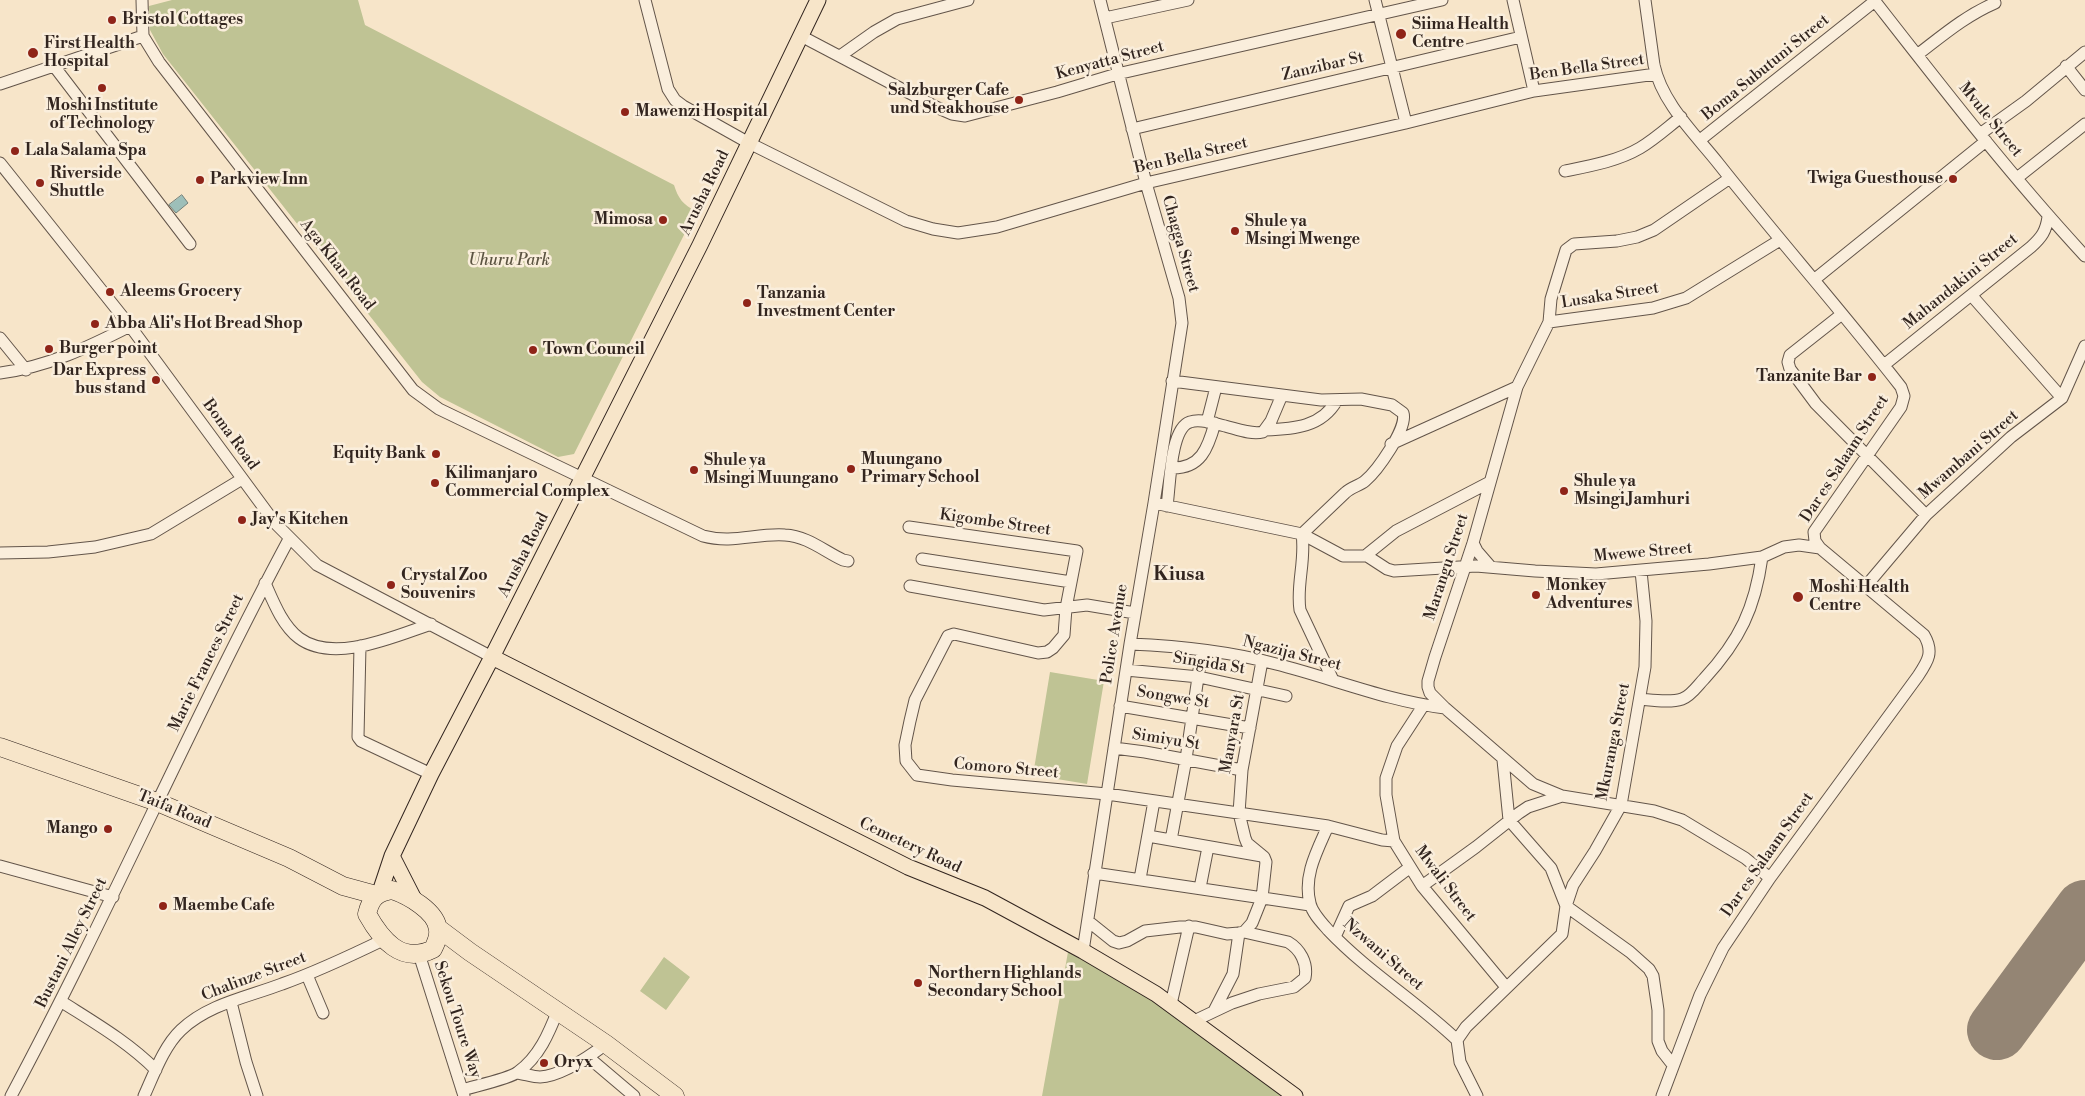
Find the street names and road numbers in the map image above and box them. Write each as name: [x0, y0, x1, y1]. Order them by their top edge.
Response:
street label: Boma Subutuni Street: [1698, 11, 1834, 125]
street label: Kenyatta Street: [1054, 37, 1166, 85]
street label: Zanzibar St: [1280, 48, 1366, 86]
street label: Ben Bella Street: [1528, 50, 1646, 86]
street label: Mvule Street: [1954, 79, 2026, 161]
street label: Ben Bella Street: [1132, 134, 1250, 178]
street label: Arusha Road: [676, 147, 734, 239]
street label: Chagga Street: [1157, 193, 1203, 295]
street label: Aga Khan Road: [295, 216, 379, 314]
street label: Mahandakini Street: [1900, 230, 2022, 334]
street label: Lusaka Street: [1560, 279, 1660, 313]
street label: Dar es Salaam Street: [1797, 392, 1893, 526]
street label: Boma Road: [198, 396, 262, 474]
street label: Mwambani Street: [1915, 406, 2023, 504]
street label: Kigombe Street: [938, 506, 1052, 540]
street label: Arusha Road: [494, 509, 554, 601]
street label: Marangu Street: [1421, 511, 1473, 623]
street label: Mwewe Street: [1593, 539, 1693, 567]
street label: Police Avenue: [1098, 583, 1132, 685]
street label: Marie Frances Street: [165, 591, 249, 735]
street label: Ngazija Street: [1241, 632, 1343, 676]
street label: Singida St: [1171, 649, 1247, 679]
street label: Mkuranga Street: [1593, 681, 1635, 803]
street label: Songwe St: [1135, 683, 1211, 713]
street label: Manyara St: [1217, 693, 1249, 775]
street label: Simiyu St: [1131, 725, 1201, 755]
street label: Comoro Street: [953, 755, 1059, 783]
street label: Taifa Road: [134, 786, 214, 834]
street label: Dar es Salaam Street: [1718, 789, 1818, 921]
street label: Cemetery Road: [856, 814, 964, 878]
street label: Mwali Street: [1410, 842, 1480, 926]
street label: Bustani Alley Street: [32, 875, 112, 1011]
street label: Nzwani Street: [1339, 915, 1427, 995]
street label: Chalinze Street: [199, 948, 309, 1006]
street label: Sekou Toure Way: [429, 959, 485, 1081]

